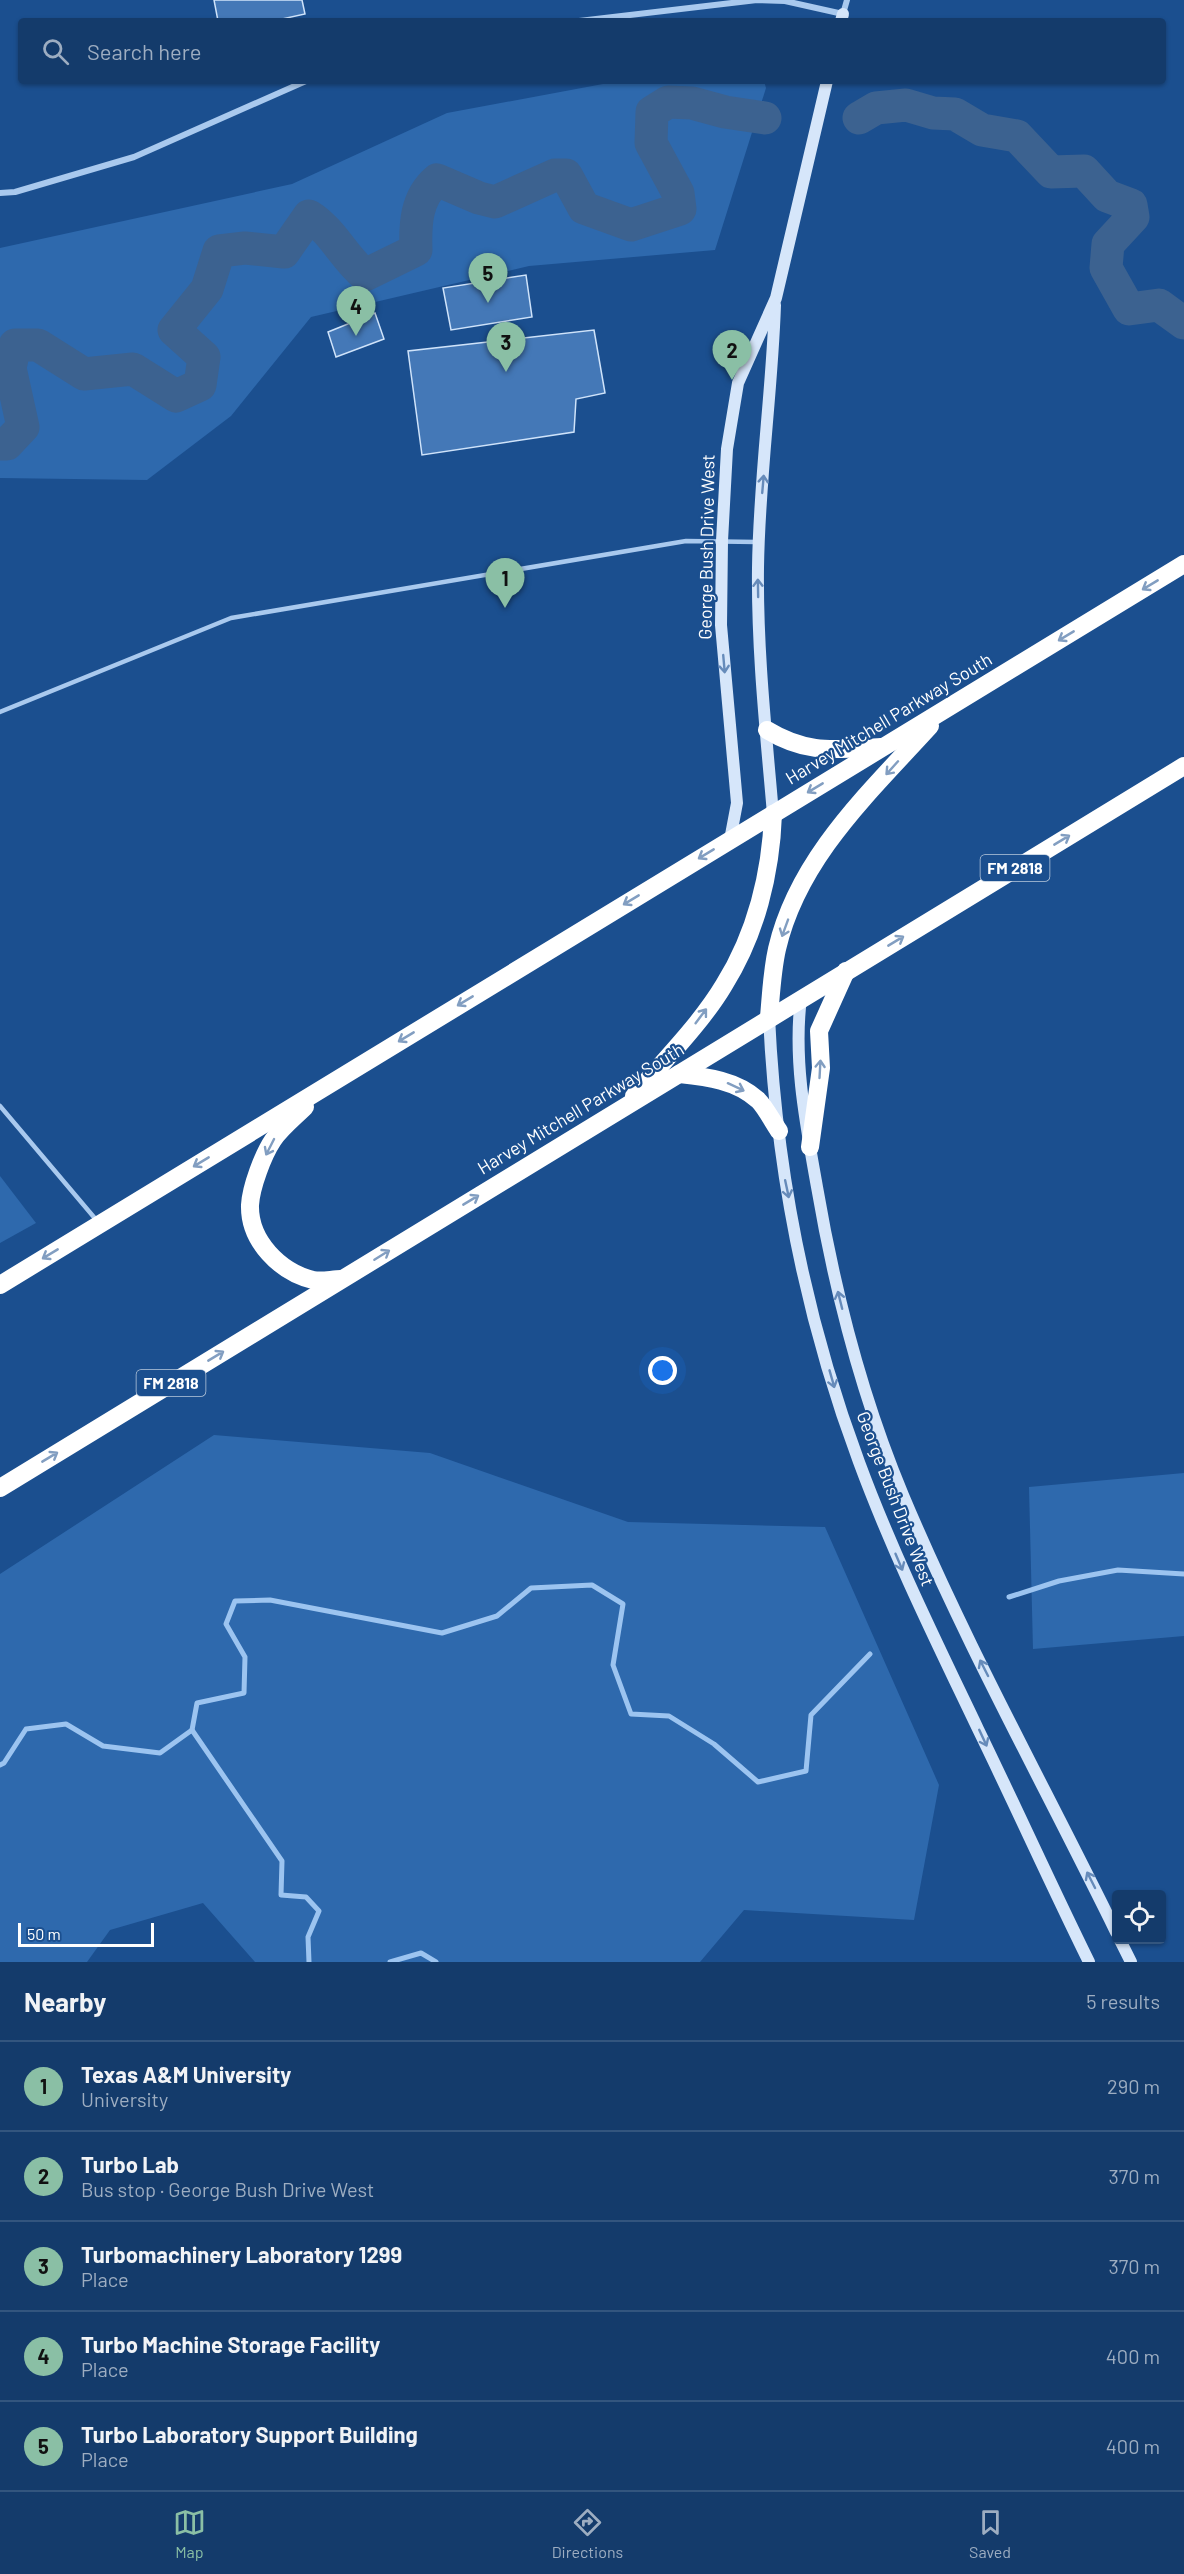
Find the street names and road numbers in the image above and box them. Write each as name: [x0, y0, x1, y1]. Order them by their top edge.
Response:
street label: George Bush Drive West: [693, 454, 719, 640]
street label: Harvey Mitchell Parkway South: [781, 648, 996, 789]
road number: FM 2818: [980, 855, 1050, 881]
street label: Harvey Mitchell Parkway South: [473, 1038, 688, 1179]
road number: FM 2818: [136, 1370, 206, 1396]
street label: George Bush Drive West: [852, 1408, 939, 1589]

